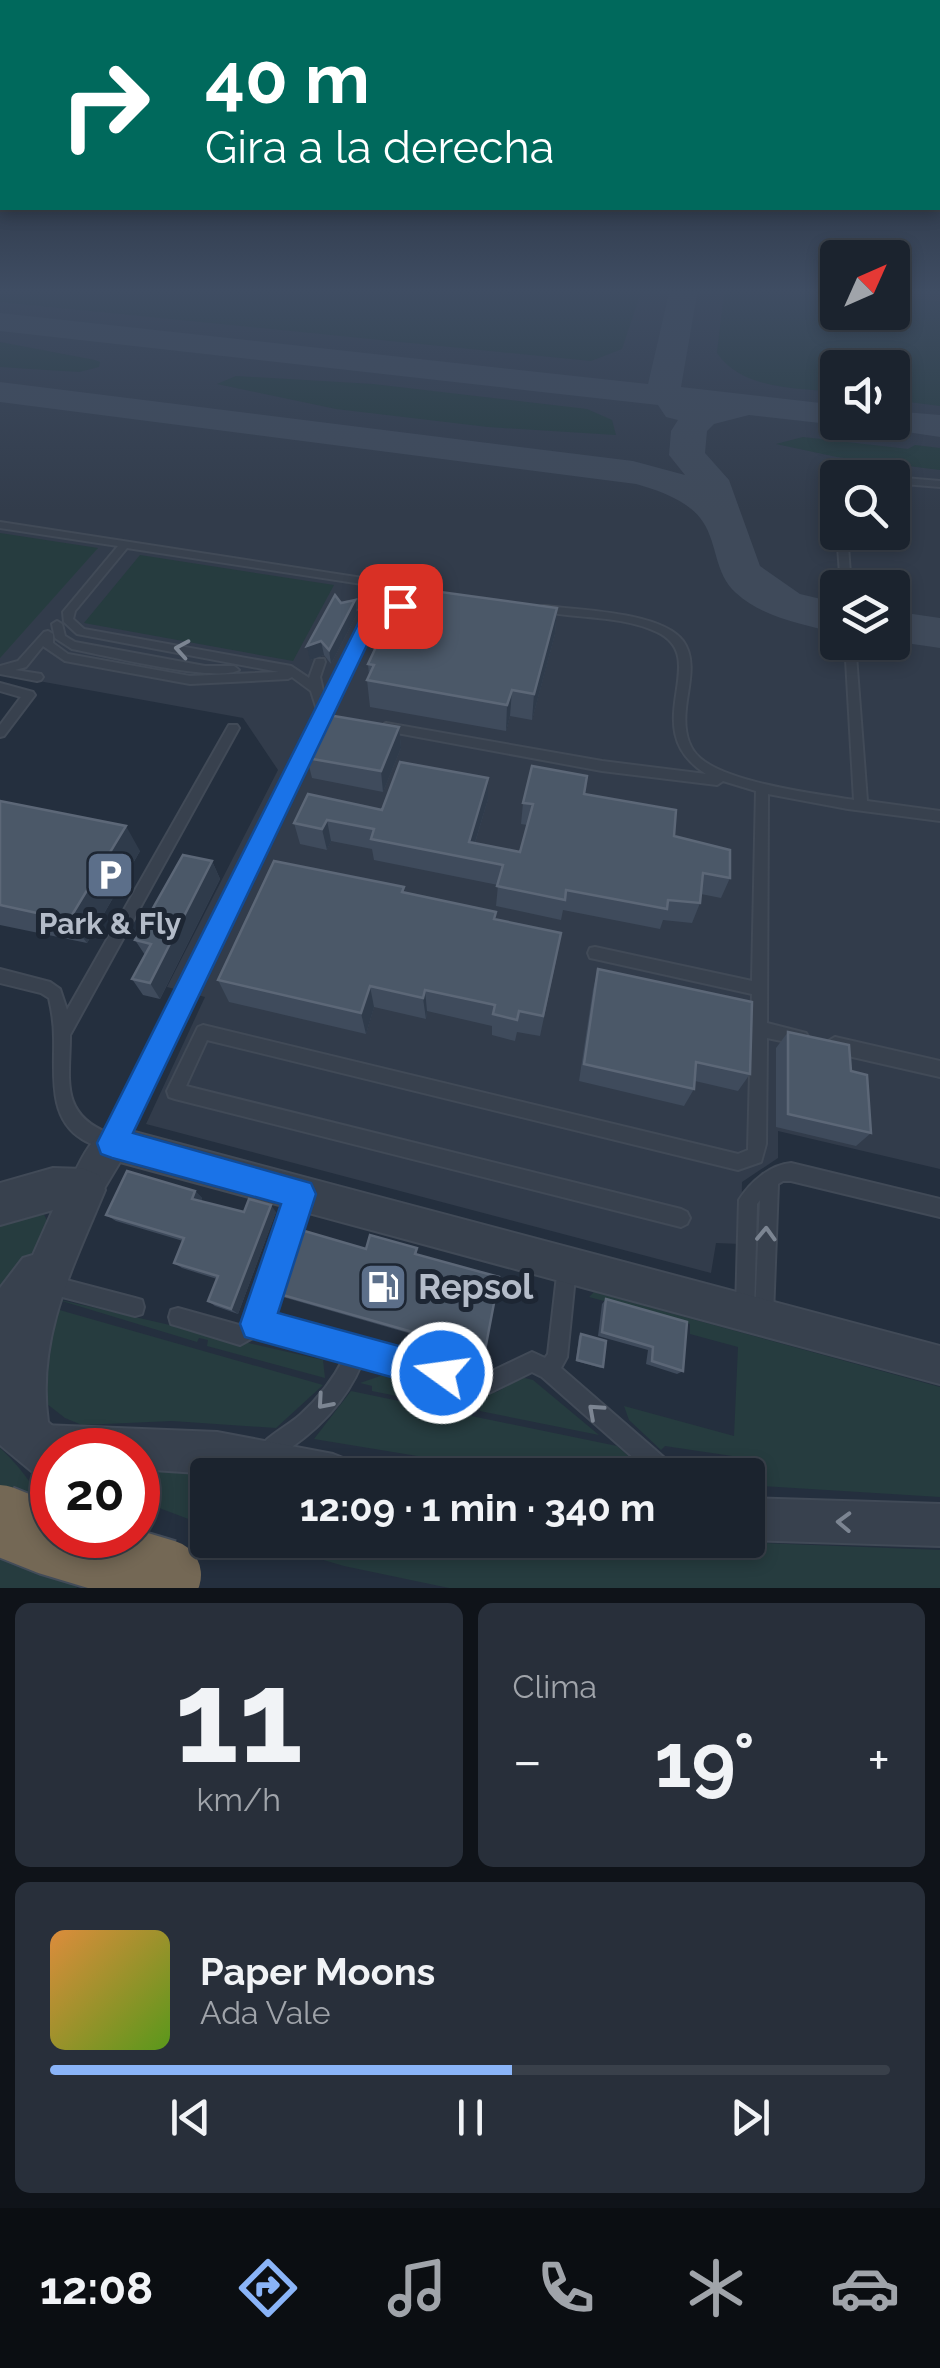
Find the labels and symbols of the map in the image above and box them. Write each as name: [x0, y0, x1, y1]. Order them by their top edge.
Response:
north arrow: [820, 240, 910, 330]
pin: [358, 564, 443, 649]
one-way arrow: [174, 639, 190, 660]
parking icon: Park & Fly: [84, 849, 136, 901]
place label: Park & Fly: [39, 906, 182, 941]
one-way arrow: [756, 1225, 777, 1241]
fuel station icon: Repsol: [357, 1261, 409, 1313]
place label: Repsol: [418, 1266, 534, 1307]
position arrow: [390, 1321, 494, 1425]
one-way arrow: [318, 1391, 336, 1409]
one-way arrow: [588, 1405, 607, 1423]
speed limit sign: 20: [30, 1428, 160, 1558]
one-way arrow: [835, 1511, 851, 1532]

